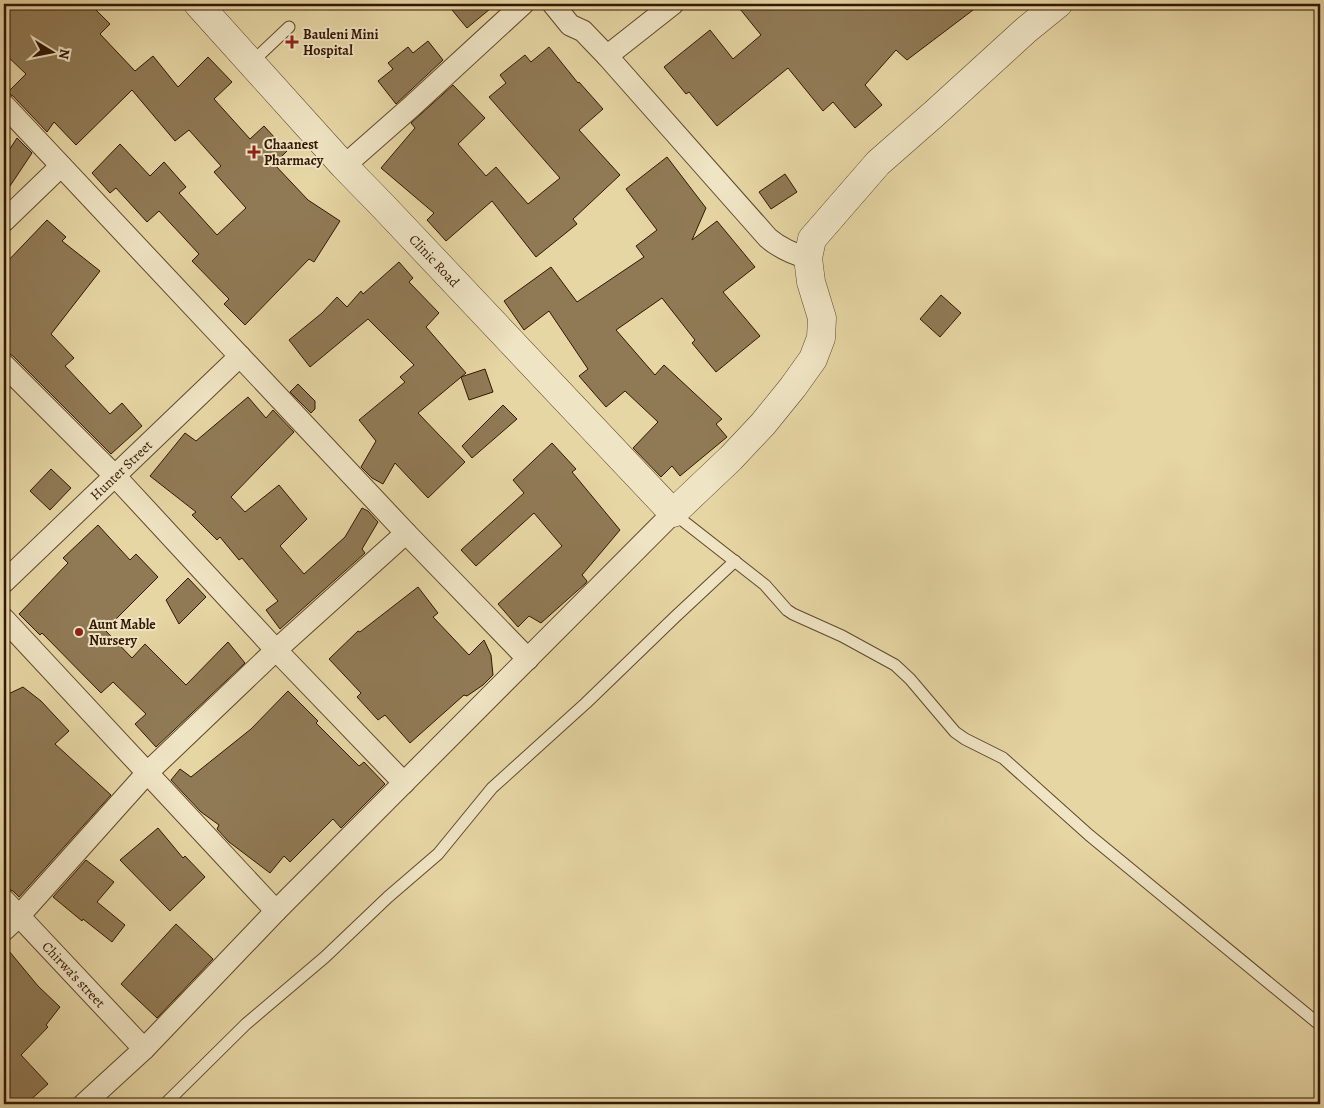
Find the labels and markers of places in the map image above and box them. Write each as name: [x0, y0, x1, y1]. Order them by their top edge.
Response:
place label: Bauleni Mini Hospital: [303, 25, 378, 60]
marker: Bauleni Mini Hospital: [285, 35, 299, 49]
place label: Chaanest Pharmacy: [264, 135, 324, 170]
marker: Chaanest Pharmacy: [248, 146, 260, 158]
place label: Aunt Mable Nursery: [88, 615, 156, 650]
marker: Aunt Mable Nursery: [73, 626, 85, 638]

